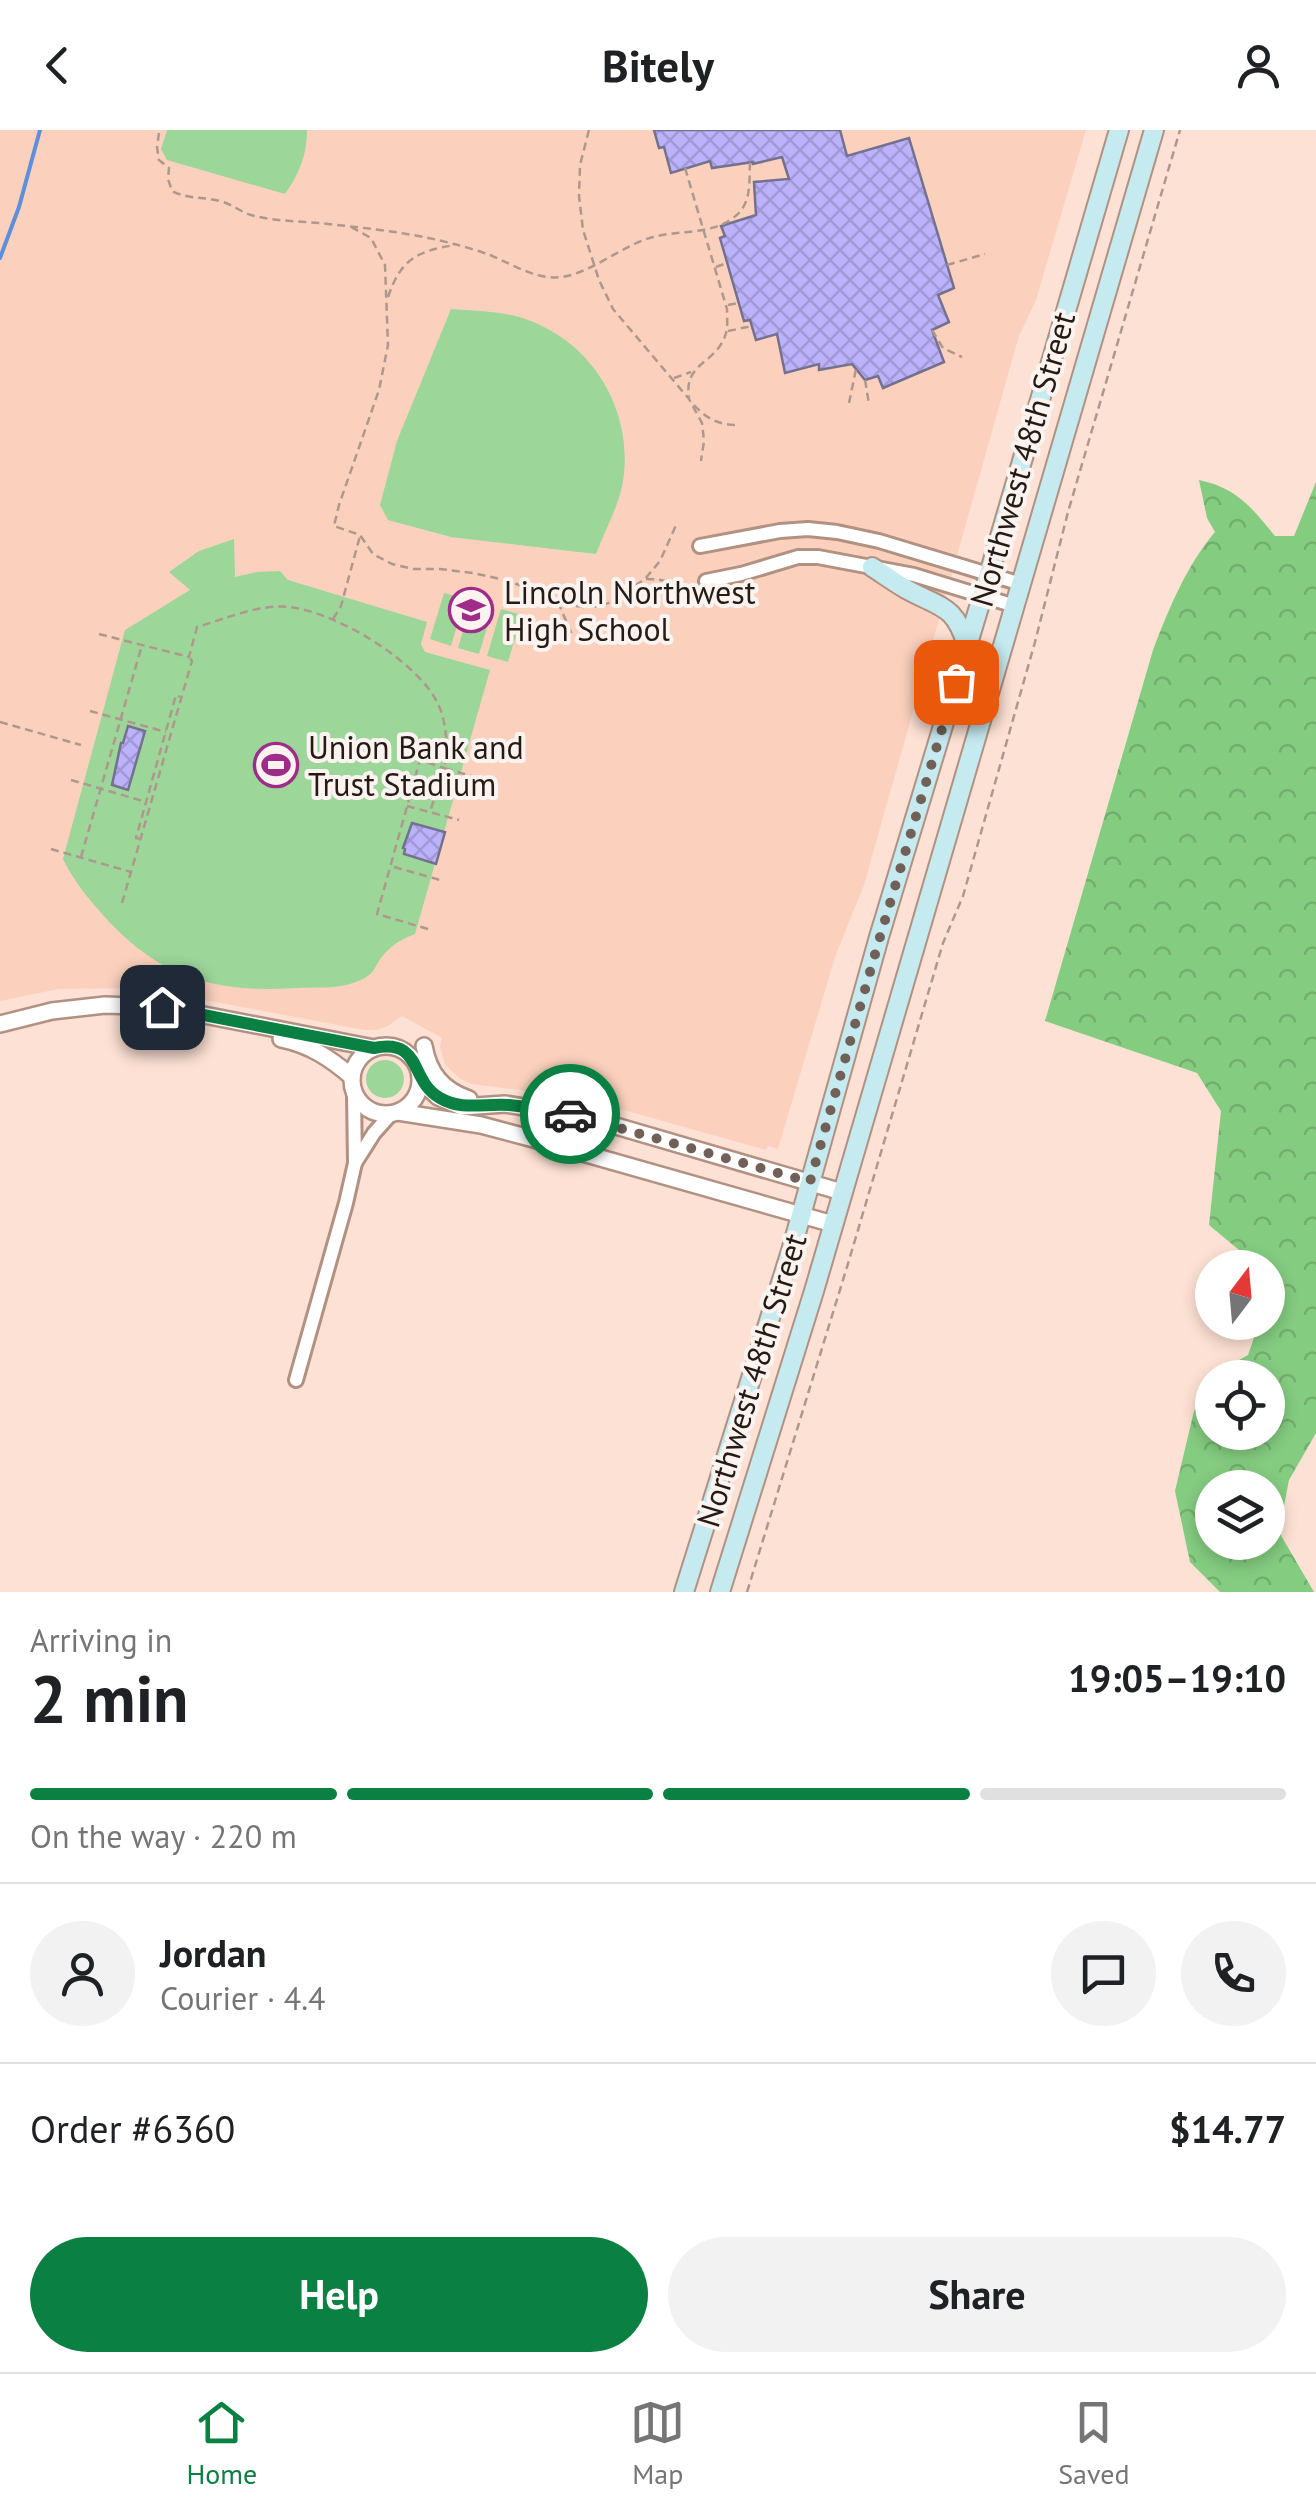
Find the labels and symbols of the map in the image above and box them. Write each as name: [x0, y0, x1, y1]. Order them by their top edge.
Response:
street label: Northwest 48th Street: [960, 307, 1084, 611]
place label: Lincoln Northwest High School: [504, 571, 756, 650]
school or university icon: Lincoln Northwest High School: [448, 587, 494, 633]
pin: [914, 640, 999, 725]
place label: Union Bank and Trust Stadium: [308, 726, 524, 805]
sports icon: Union Bank and Trust Stadium: [253, 742, 299, 788]
pin: [120, 965, 205, 1050]
courier: [520, 1064, 620, 1164]
street label: Northwest 48th Street: [686, 1228, 816, 1532]
north arrow: [1195, 1250, 1285, 1340]

